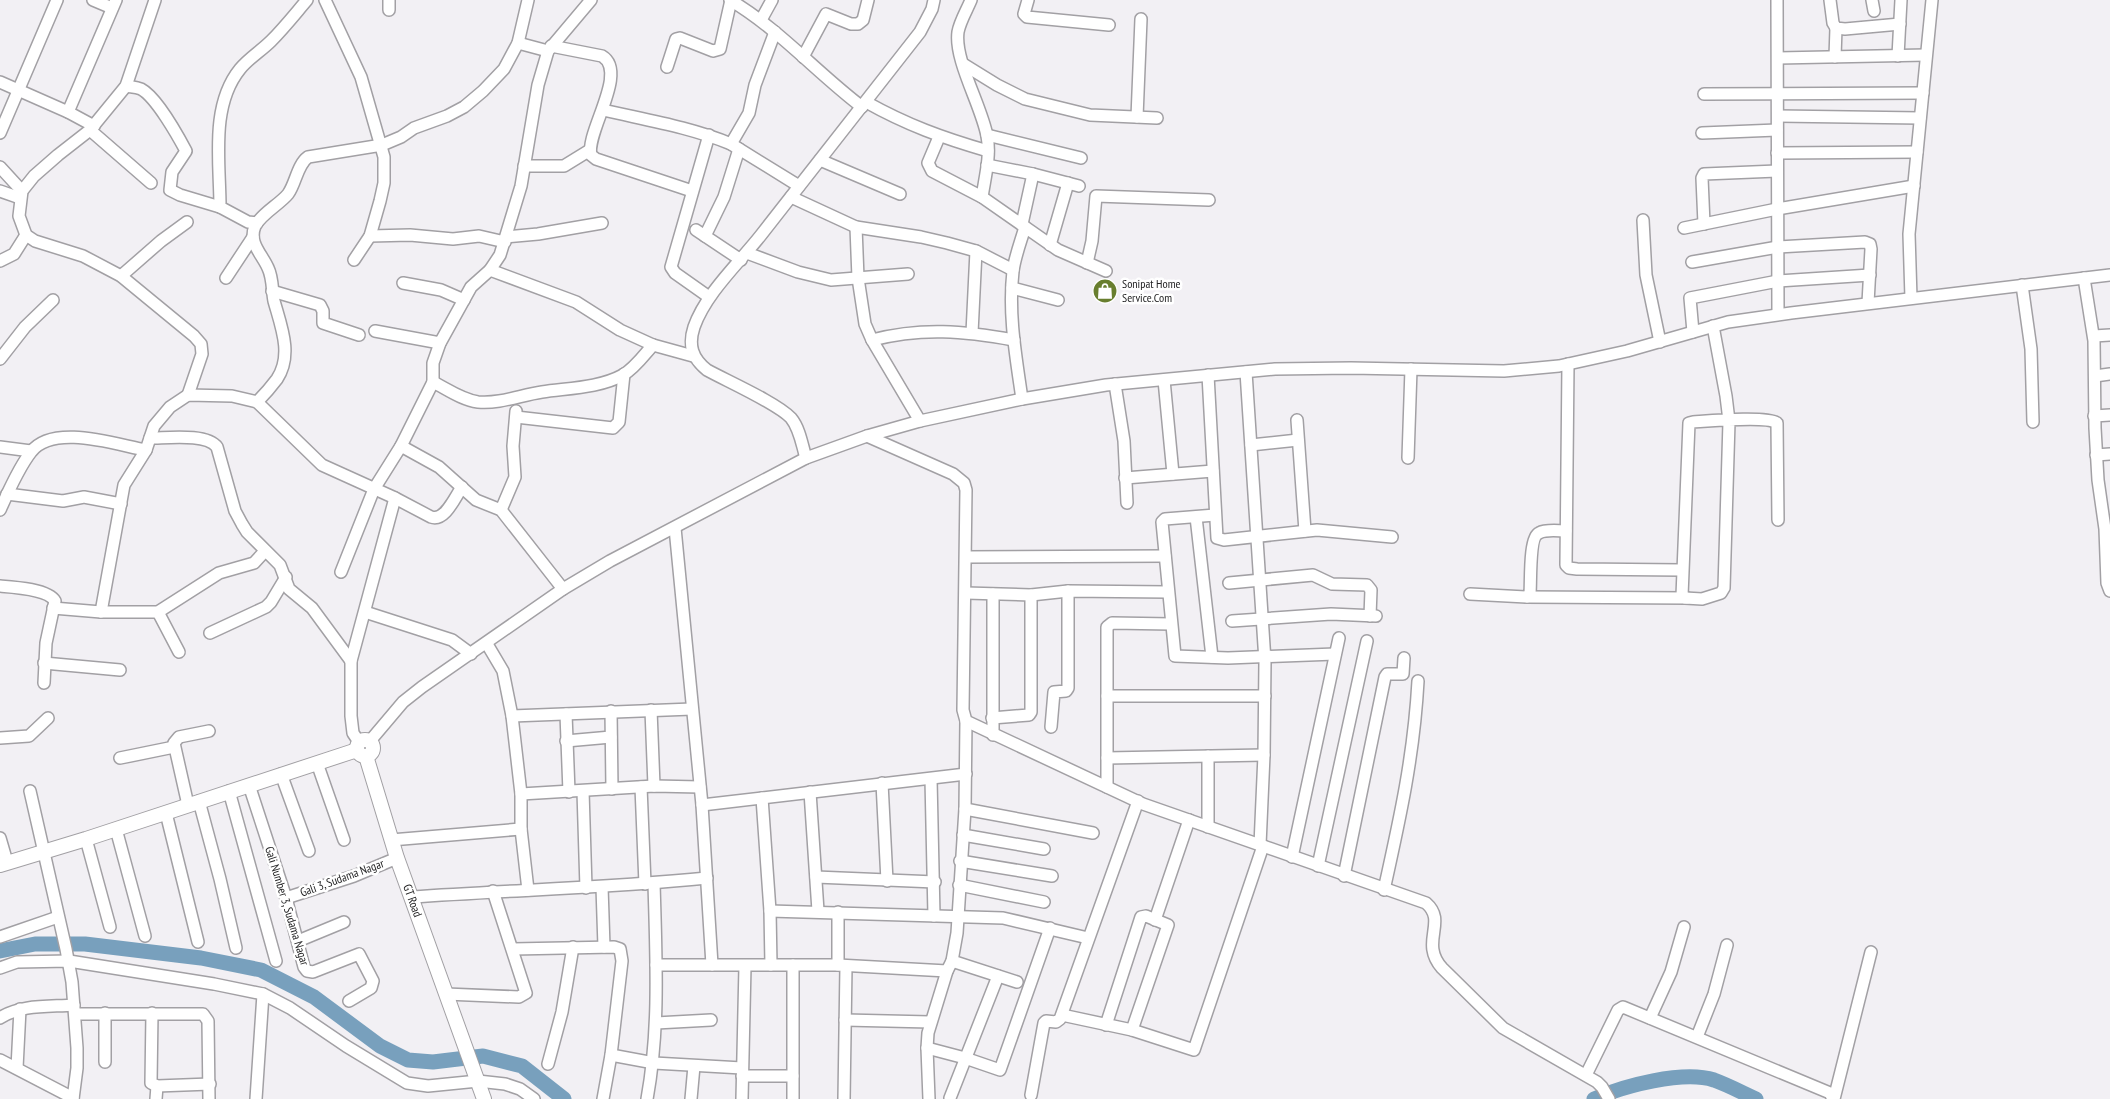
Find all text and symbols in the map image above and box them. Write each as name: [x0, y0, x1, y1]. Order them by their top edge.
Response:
place label: Sonipat Home Service.Com: [1122, 276, 1180, 305]
shop icon: Sonipat Home Service.Com: [1092, 278, 1118, 304]
street label: Gali Number 3, Sudama Nagar: [262, 845, 313, 968]
street label: Gali 3, Sudama Nagar: [298, 855, 386, 900]
street label: GT Road: [400, 882, 426, 919]

